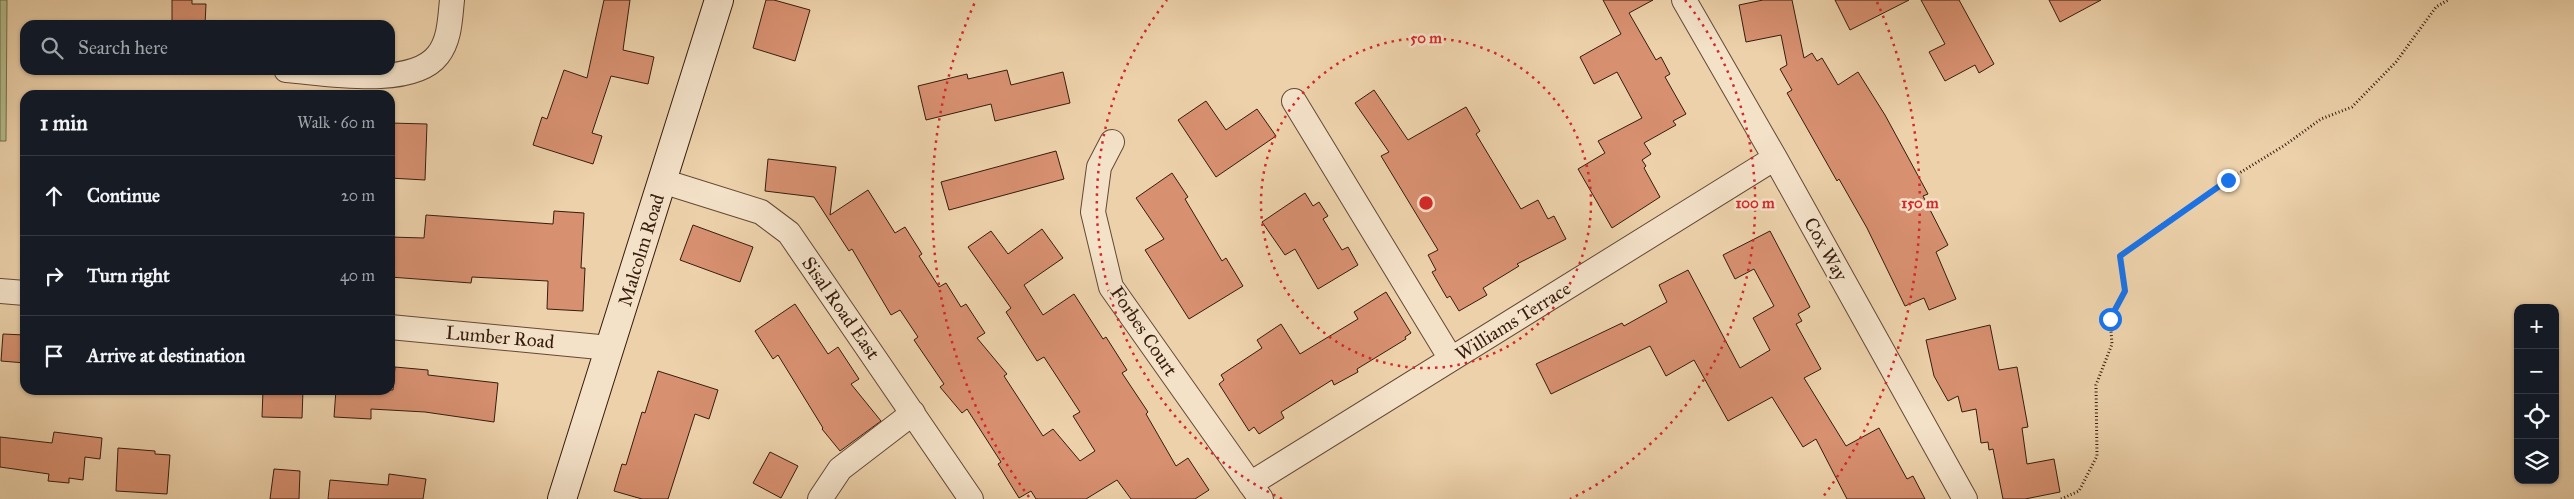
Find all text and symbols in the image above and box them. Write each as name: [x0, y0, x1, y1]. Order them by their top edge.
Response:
search box: [20, 20, 395, 75]
text: 50 m: [1410, 29, 1442, 47]
icon: search: [38, 34, 66, 62]
text: Search here: [78, 36, 168, 59]
text: 1 min: [40, 110, 88, 136]
text: Walk · 60 m: [297, 113, 375, 132]
route end: [2217, 169, 2240, 192]
icon: ahead: [40, 182, 68, 210]
text: Continue: [87, 184, 160, 207]
text: 20 m: [341, 186, 375, 205]
street label: Malcolm Road: [613, 191, 669, 309]
centre of rings: [1417, 194, 1435, 212]
text: 100 m: [1735, 194, 1775, 212]
text: 150 m: [1901, 194, 1939, 212]
street label: Cox Way: [1799, 213, 1853, 286]
street label: Sisal Road East: [797, 252, 885, 364]
icon: right: [40, 262, 68, 290]
text: Turn right: [87, 264, 170, 287]
text: 40 m: [340, 266, 375, 285]
street label: Williams Terrace: [1451, 276, 1575, 366]
street label: Forbes Court: [1106, 282, 1183, 381]
map controls: [2514, 304, 2559, 484]
button: +: [2514, 304, 2559, 349]
route start: [2099, 308, 2122, 331]
street label: Lumber Road: [445, 321, 556, 353]
icon: arrive: [40, 342, 68, 370]
text: Arrive at destination: [87, 344, 245, 367]
button: −: [2514, 349, 2559, 394]
button: locate: [2514, 394, 2559, 439]
button: layers: [2514, 439, 2559, 484]

